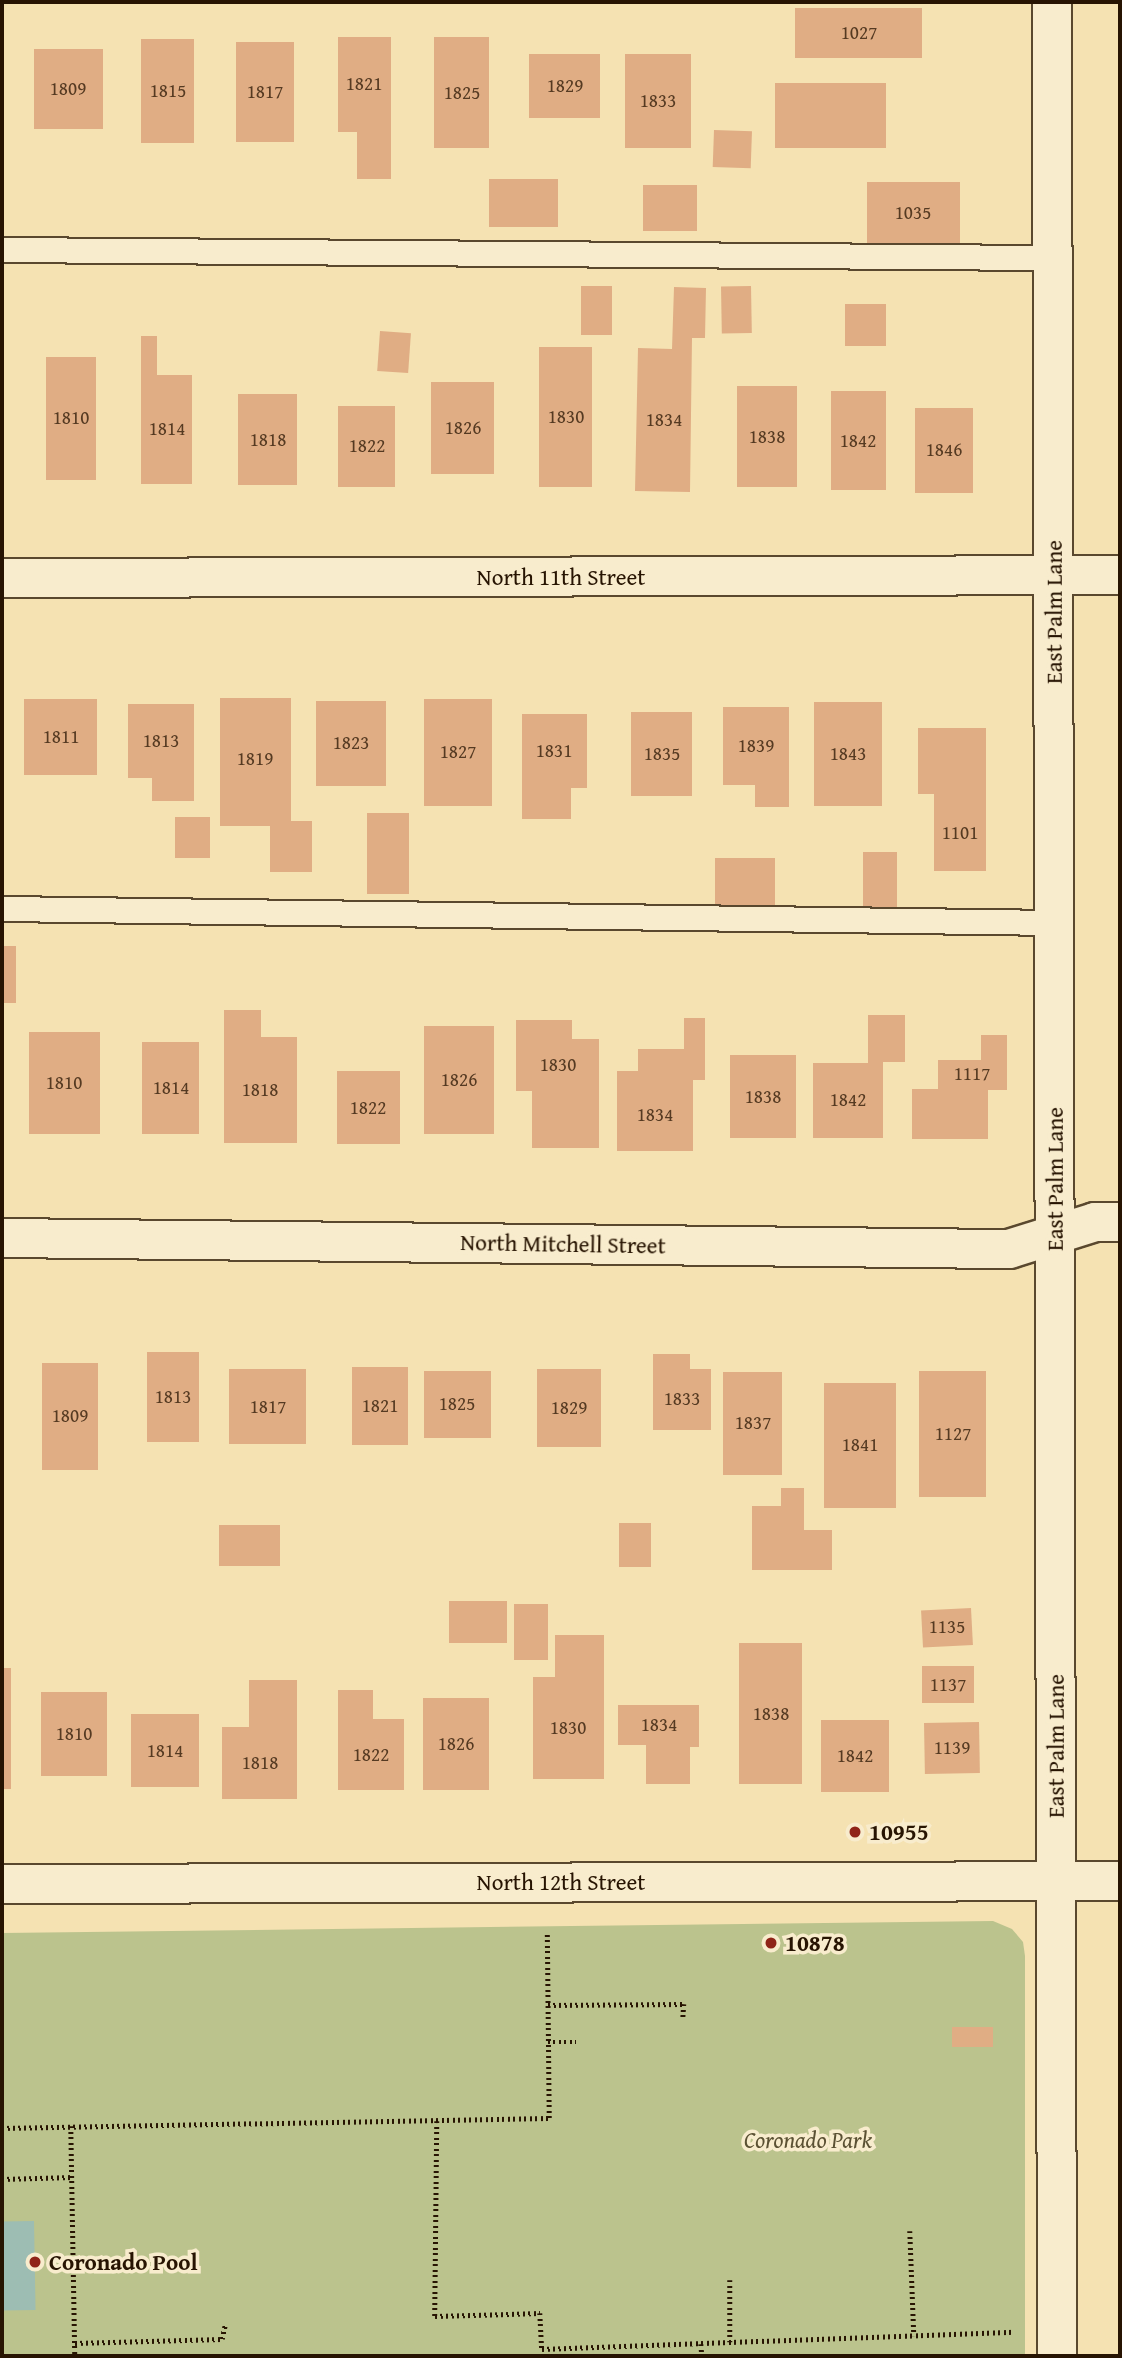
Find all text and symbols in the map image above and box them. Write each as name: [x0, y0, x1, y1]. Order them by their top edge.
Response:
house number: 1027: [841, 22, 877, 44]
house number: 1821: [346, 73, 382, 95]
house number: 1829: [547, 75, 583, 97]
house number: 1809: [50, 78, 86, 100]
house number: 1815: [150, 80, 186, 102]
house number: 1817: [247, 81, 283, 103]
house number: 1825: [444, 82, 480, 104]
house number: 1833: [640, 90, 676, 112]
house number: 1035: [895, 202, 931, 224]
house number: 1830: [548, 406, 584, 428]
house number: 1810: [53, 407, 89, 429]
house number: 1834: [646, 409, 682, 431]
house number: 1826: [445, 417, 481, 439]
house number: 1814: [149, 418, 185, 440]
house number: 1838: [749, 426, 785, 448]
house number: 1818: [250, 429, 286, 451]
house number: 1842: [840, 430, 876, 452]
house number: 1822: [349, 435, 385, 457]
house number: 1846: [926, 439, 962, 461]
street label: East Palm Lane: [1040, 540, 1068, 684]
street label: North 11th Street: [477, 563, 645, 591]
house number: 1811: [43, 726, 79, 748]
house number: 1813: [143, 730, 179, 752]
house number: 1823: [333, 732, 369, 754]
house number: 1839: [738, 735, 774, 757]
house number: 1831: [536, 740, 572, 762]
house number: 1827: [440, 741, 476, 763]
house number: 1835: [644, 743, 680, 765]
house number: 1843: [830, 743, 866, 765]
house number: 1819: [237, 748, 273, 770]
house number: 1101: [942, 822, 978, 844]
house number: 1830: [540, 1054, 576, 1076]
house number: 1117: [954, 1063, 990, 1085]
house number: 1826: [441, 1069, 477, 1091]
house number: 1810: [46, 1072, 82, 1094]
house number: 1814: [153, 1077, 189, 1099]
house number: 1818: [242, 1079, 278, 1101]
house number: 1838: [745, 1086, 781, 1108]
house number: 1842: [830, 1089, 866, 1111]
house number: 1822: [350, 1097, 386, 1119]
house number: 1834: [637, 1104, 673, 1126]
street label: East Palm Lane: [1041, 1107, 1069, 1251]
street label: North Mitchell Street: [460, 1228, 666, 1260]
house number: 1813: [155, 1386, 191, 1408]
house number: 1833: [664, 1388, 700, 1410]
house number: 1825: [439, 1393, 475, 1415]
house number: 1821: [362, 1395, 398, 1417]
house number: 1817: [250, 1396, 286, 1418]
house number: 1829: [551, 1397, 587, 1419]
house number: 1809: [52, 1405, 88, 1427]
house number: 1837: [735, 1412, 771, 1434]
house number: 1127: [935, 1423, 971, 1445]
house number: 1841: [842, 1434, 878, 1456]
house number: 1135: [929, 1616, 965, 1638]
house number: 1137: [930, 1674, 966, 1696]
street label: East Palm Lane: [1042, 1674, 1070, 1818]
house number: 1838: [753, 1703, 789, 1725]
house number: 1834: [641, 1714, 677, 1736]
house number: 1830: [550, 1717, 586, 1739]
house number: 1810: [56, 1723, 92, 1745]
house number: 1826: [438, 1733, 474, 1755]
house number: 1139: [934, 1737, 970, 1759]
house number: 1814: [147, 1740, 183, 1762]
house number: 1822: [353, 1744, 389, 1766]
house number: 1842: [837, 1745, 873, 1767]
house number: 1818: [242, 1752, 278, 1774]
place label: 10955: [869, 1818, 929, 1846]
marker: 10955: [847, 1824, 863, 1840]
street label: North 12th Street: [477, 1868, 645, 1896]
place label: 10878: [785, 1929, 845, 1957]
marker: 10878: [763, 1935, 779, 1951]
park label: Coronado Park: [744, 2126, 872, 2154]
place label: Coronado Pool: [49, 2248, 198, 2276]
marker: Coronado Pool: [27, 2254, 43, 2270]

